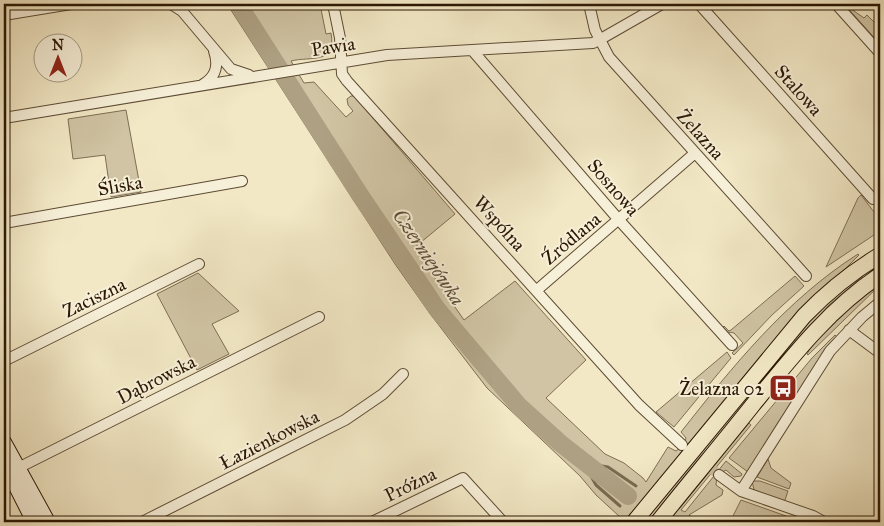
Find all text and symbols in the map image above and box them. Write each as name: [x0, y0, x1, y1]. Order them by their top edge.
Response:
north arrow: [32, 32, 82, 82]
street label: Pawia: [309, 32, 358, 61]
text: N: [52, 37, 64, 54]
street label: Stalowa: [770, 60, 828, 121]
street label: Żelazna: [672, 104, 730, 165]
street label: Sosnowa: [583, 154, 645, 221]
street label: Śliska: [96, 169, 145, 201]
street label: Wspólna: [469, 191, 531, 257]
water label: Czerniejówka: [388, 204, 470, 310]
street label: Źródlana: [537, 206, 606, 270]
street label: Zaciszna: [59, 272, 130, 323]
street label: Dąbrowska: [113, 349, 200, 409]
bus stop icon: Żelazna 02: [768, 373, 798, 403]
place label: Żelazna 02: [679, 377, 765, 400]
street label: Łazienkowska: [216, 404, 324, 474]
street label: Próżna: [381, 462, 441, 507]

